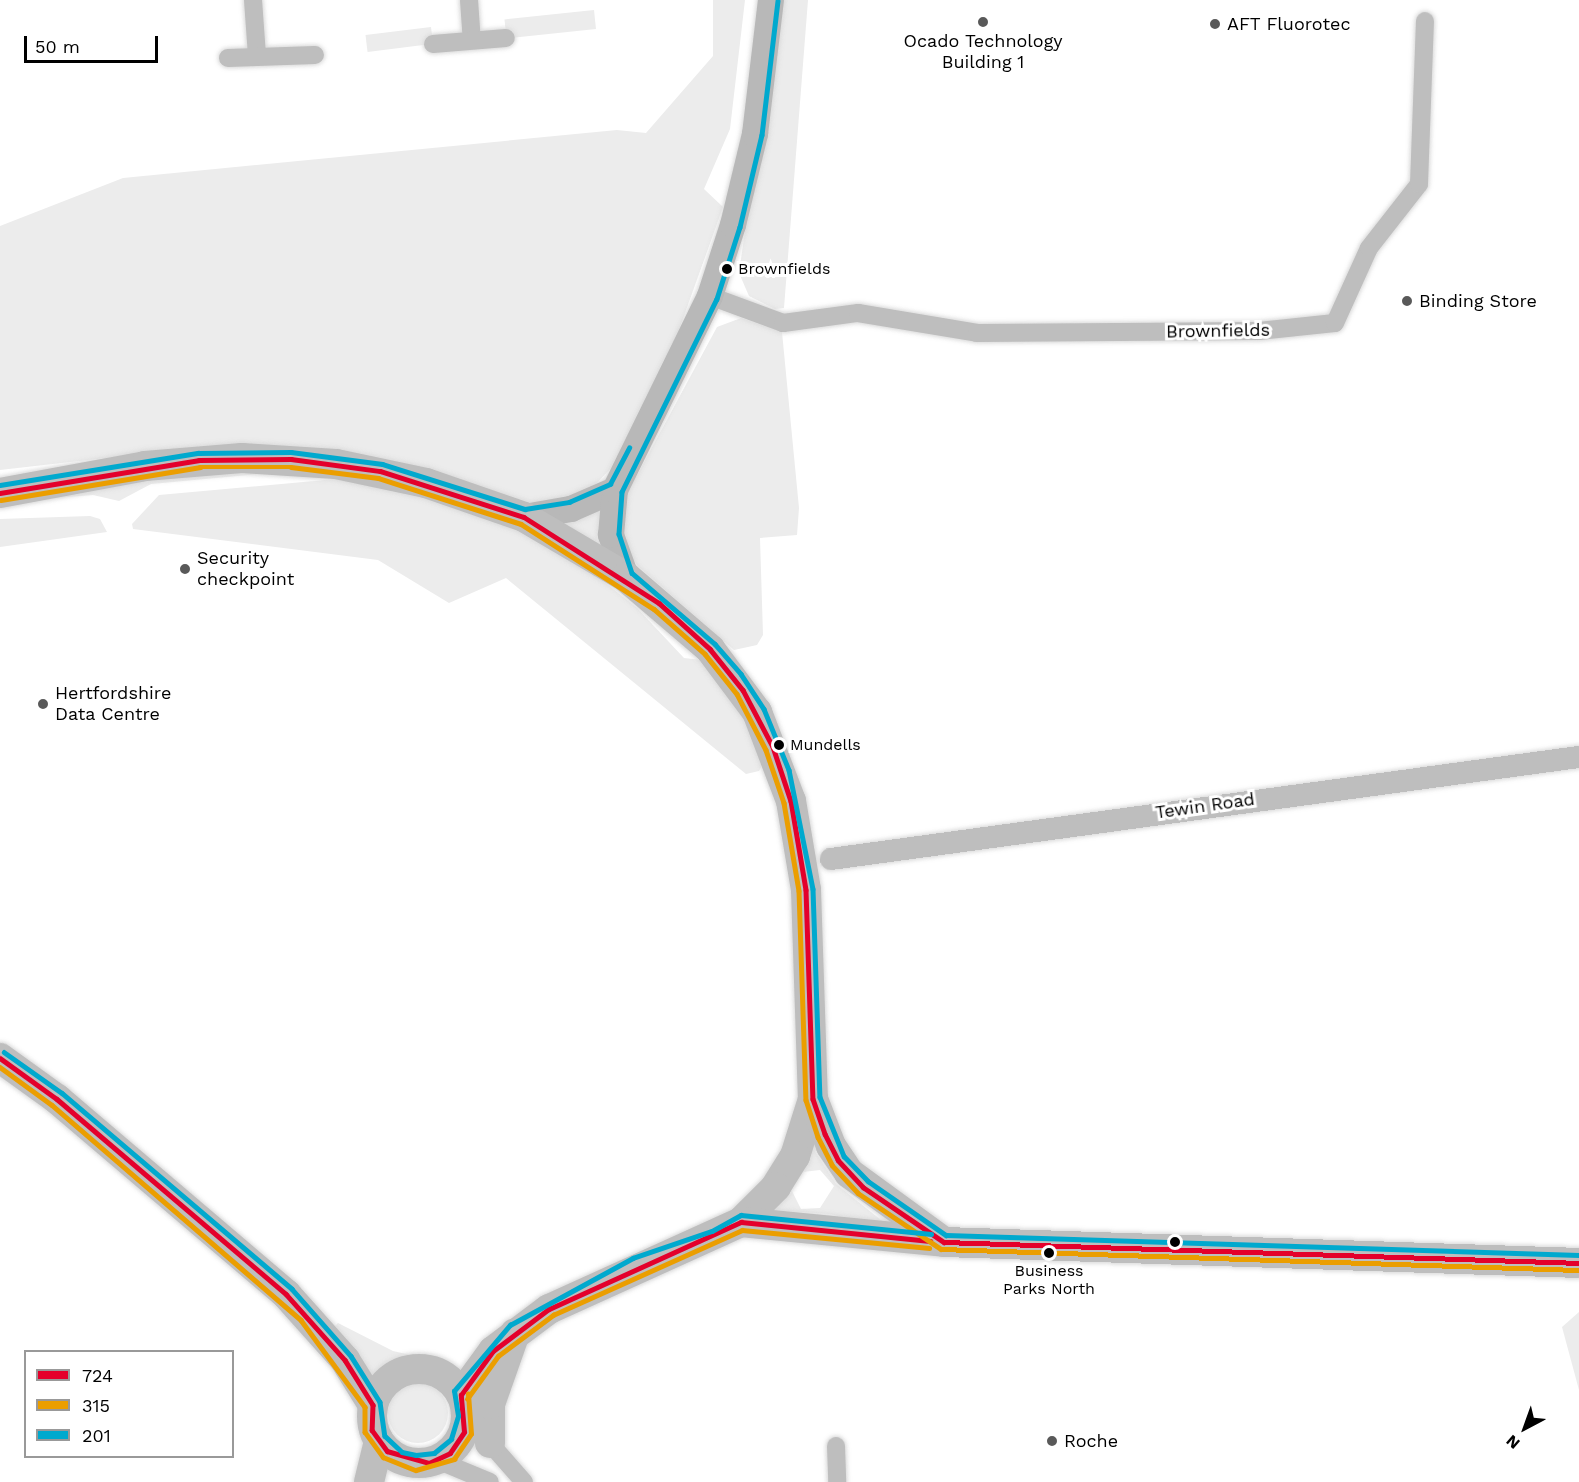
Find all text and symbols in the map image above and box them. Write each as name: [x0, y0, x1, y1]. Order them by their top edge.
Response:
place label: AFT Fluorotec: [1227, 13, 1351, 35]
marker: Ocado Technology Building 1: [976, 15, 990, 29]
marker: AFT Fluorotec: [1208, 17, 1222, 31]
scale bar: [27, 24, 160, 62]
place label: Ocado Technology Building 1: [903, 31, 1063, 74]
text: 50 m: [35, 36, 80, 57]
place label: Brownfields: [738, 259, 830, 279]
marker: Brownfields: [721, 263, 733, 275]
place label: Binding Store: [1419, 290, 1537, 312]
marker: Binding Store: [1400, 294, 1414, 308]
street label: Brownfields: [1166, 319, 1270, 343]
place label: Security checkpoint: [197, 548, 294, 590]
marker: Security checkpoint: [178, 562, 192, 576]
place label: Hertfordshire Data Centre: [55, 683, 171, 726]
marker: Hertfordshire Data Centre: [36, 697, 50, 711]
place label: Mundells: [790, 735, 861, 755]
marker: Mundells: [773, 739, 785, 751]
street label: Tewin Road: [1154, 788, 1256, 824]
unlabelled marker: [1169, 1236, 1181, 1248]
marker: Business Parks North: [1043, 1247, 1055, 1259]
place label: Business Parks North: [1003, 1261, 1095, 1299]
legend: [24, 1350, 234, 1458]
text: 724: [82, 1365, 113, 1386]
text: 315: [82, 1395, 110, 1416]
north arrow: [1495, 1398, 1555, 1458]
text: 201: [82, 1425, 111, 1446]
place label: Roche: [1064, 1430, 1118, 1452]
text: N: [1502, 1431, 1524, 1453]
marker: Roche: [1045, 1434, 1059, 1448]

